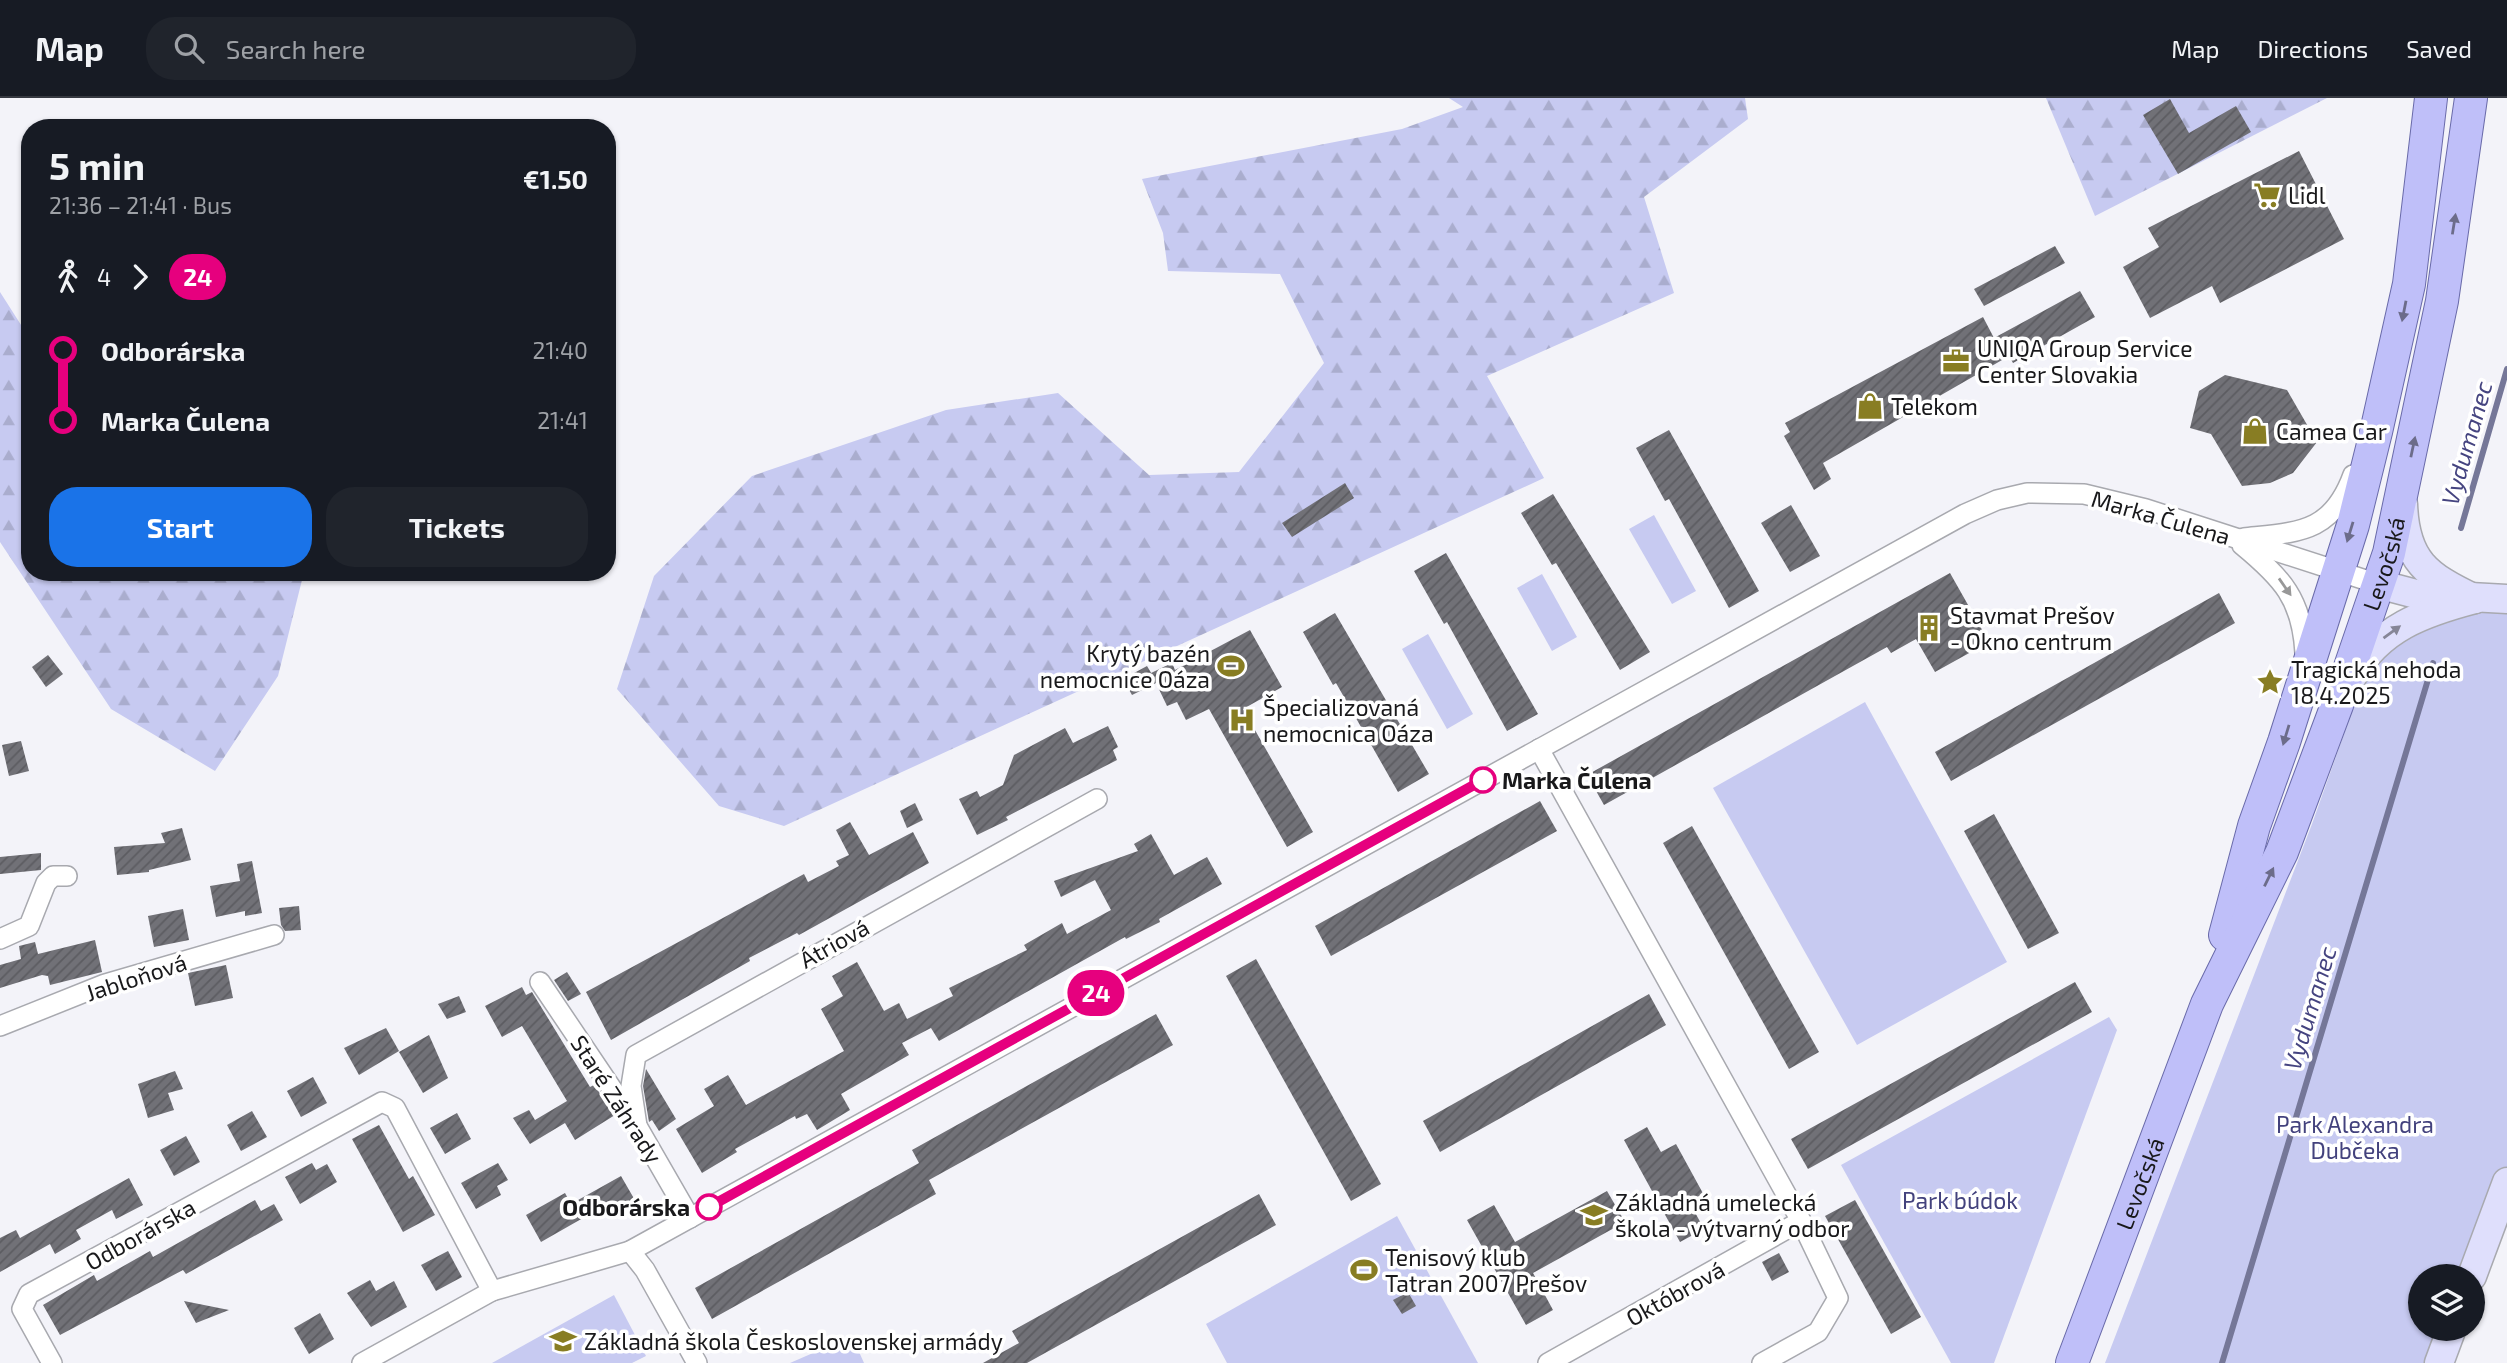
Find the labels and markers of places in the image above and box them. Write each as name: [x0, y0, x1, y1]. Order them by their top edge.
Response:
supermarket icon: Lidl: [2252, 180, 2282, 210]
place label: Lidl: [2288, 181, 2326, 209]
place label: UNIQA Group Service Center Slovakia: [1977, 334, 2193, 388]
office icon: UNIQA Group Service Center Slovakia: [1941, 346, 1971, 376]
shop icon: Telekom: [1855, 391, 1885, 421]
place label: Telekom: [1891, 392, 1978, 420]
shop icon: Camea Car: [2240, 416, 2270, 446]
place label: Camea Car: [2276, 417, 2387, 445]
place label: Stavmat Prešov - Okno centrum: [1950, 601, 2115, 655]
building icon: Stavmat Prešov - Okno centrum: [1914, 613, 1944, 643]
place label: Krytý bazén nemocnice Oáza: [1040, 639, 1210, 693]
sports icon: Krytý bazén nemocnice Oáza: [1216, 651, 1246, 681]
place label: Tragická nehoda 18.4.2025: [2291, 655, 2461, 709]
place icon: Tragická nehoda 18.4.2025: [2255, 667, 2285, 697]
place label: Špecializovaná nemocnica Oáza: [1263, 693, 1434, 747]
hospital icon: Špecializovaná nemocnica Oáza: [1227, 705, 1257, 735]
place label: Marka Čulena: [1502, 766, 1652, 794]
marker: Marka Čulena: [1470, 767, 1496, 793]
place label: Základná umelecká škola - výtvarný odbor: [1615, 1188, 1850, 1242]
place label: Odborárska: [562, 1193, 690, 1221]
marker: Odborárska: [696, 1194, 722, 1220]
school or university icon: Základná umelecká škola - výtvarný odbor: [1579, 1200, 1609, 1230]
place label: Tenisový klub Tatran 2007 Prešov: [1385, 1243, 1587, 1297]
sports icon: Tenisový klub Tatran 2007 Prešov: [1349, 1255, 1379, 1285]
school or university icon: Základná škola Československej armády: [548, 1326, 578, 1356]
place label: Základná škola Československej armády: [584, 1327, 1003, 1355]

